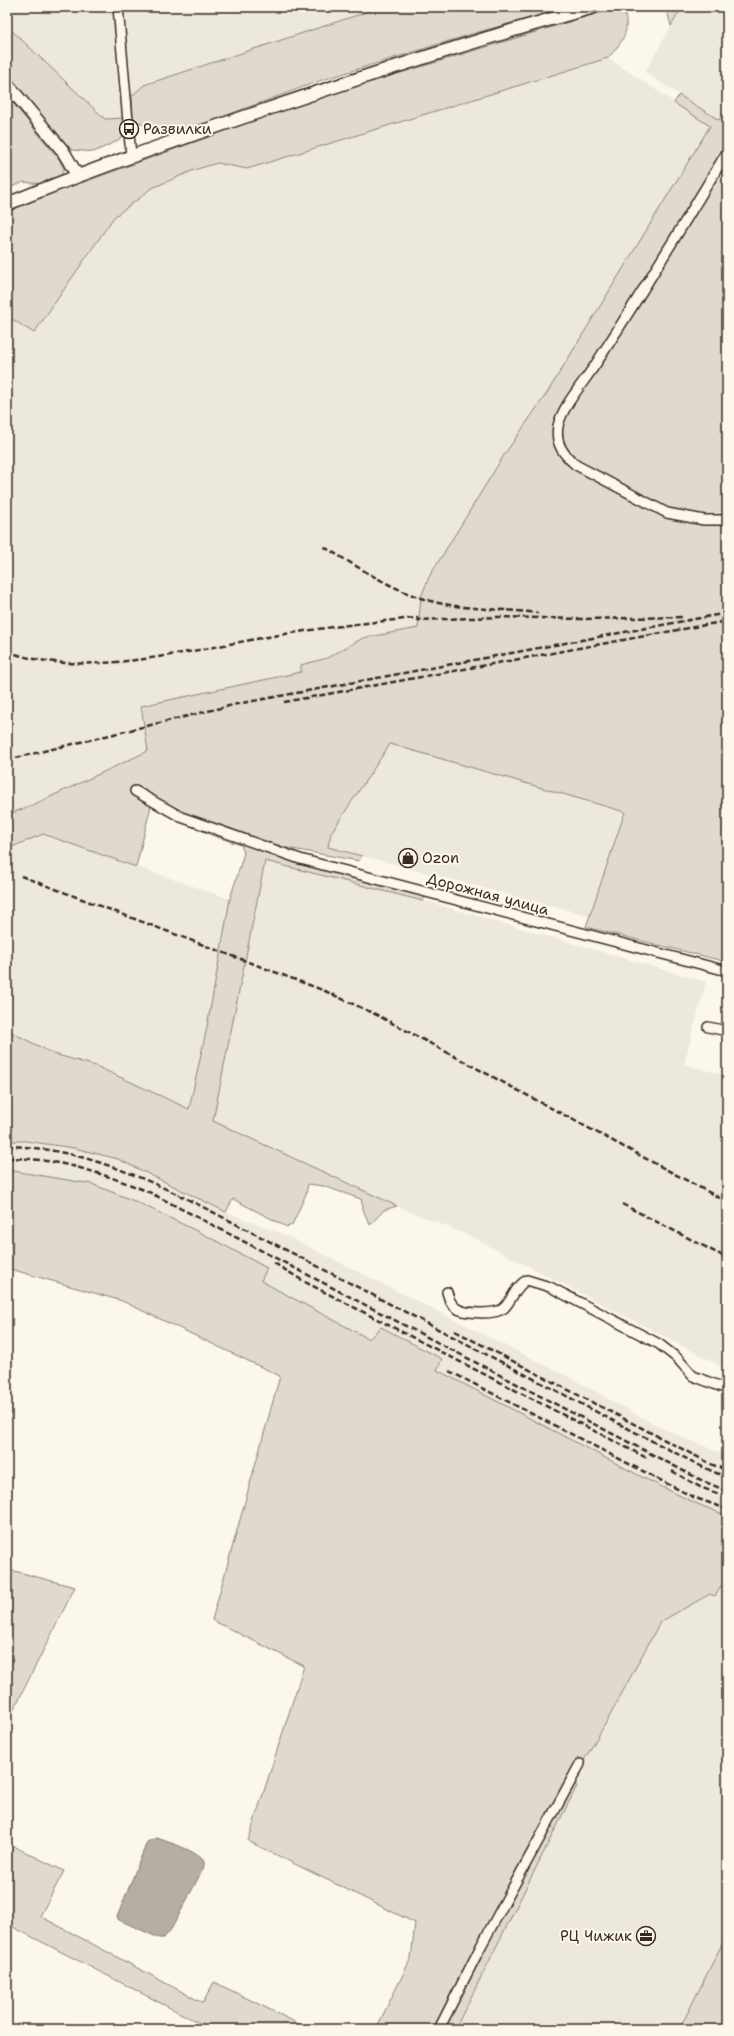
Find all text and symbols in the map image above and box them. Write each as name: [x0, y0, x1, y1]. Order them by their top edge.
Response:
bus stop icon: Развилки: [118, 118, 140, 140]
place label: Развилки: [143, 119, 212, 139]
shop icon: Ozon: [397, 847, 419, 869]
place label: Ozon: [422, 848, 459, 868]
street label: Дорожная улица: [425, 868, 552, 920]
office icon: РЦ Чижик: [635, 1925, 657, 1947]
place label: РЦ Чижик: [560, 1926, 632, 1946]

